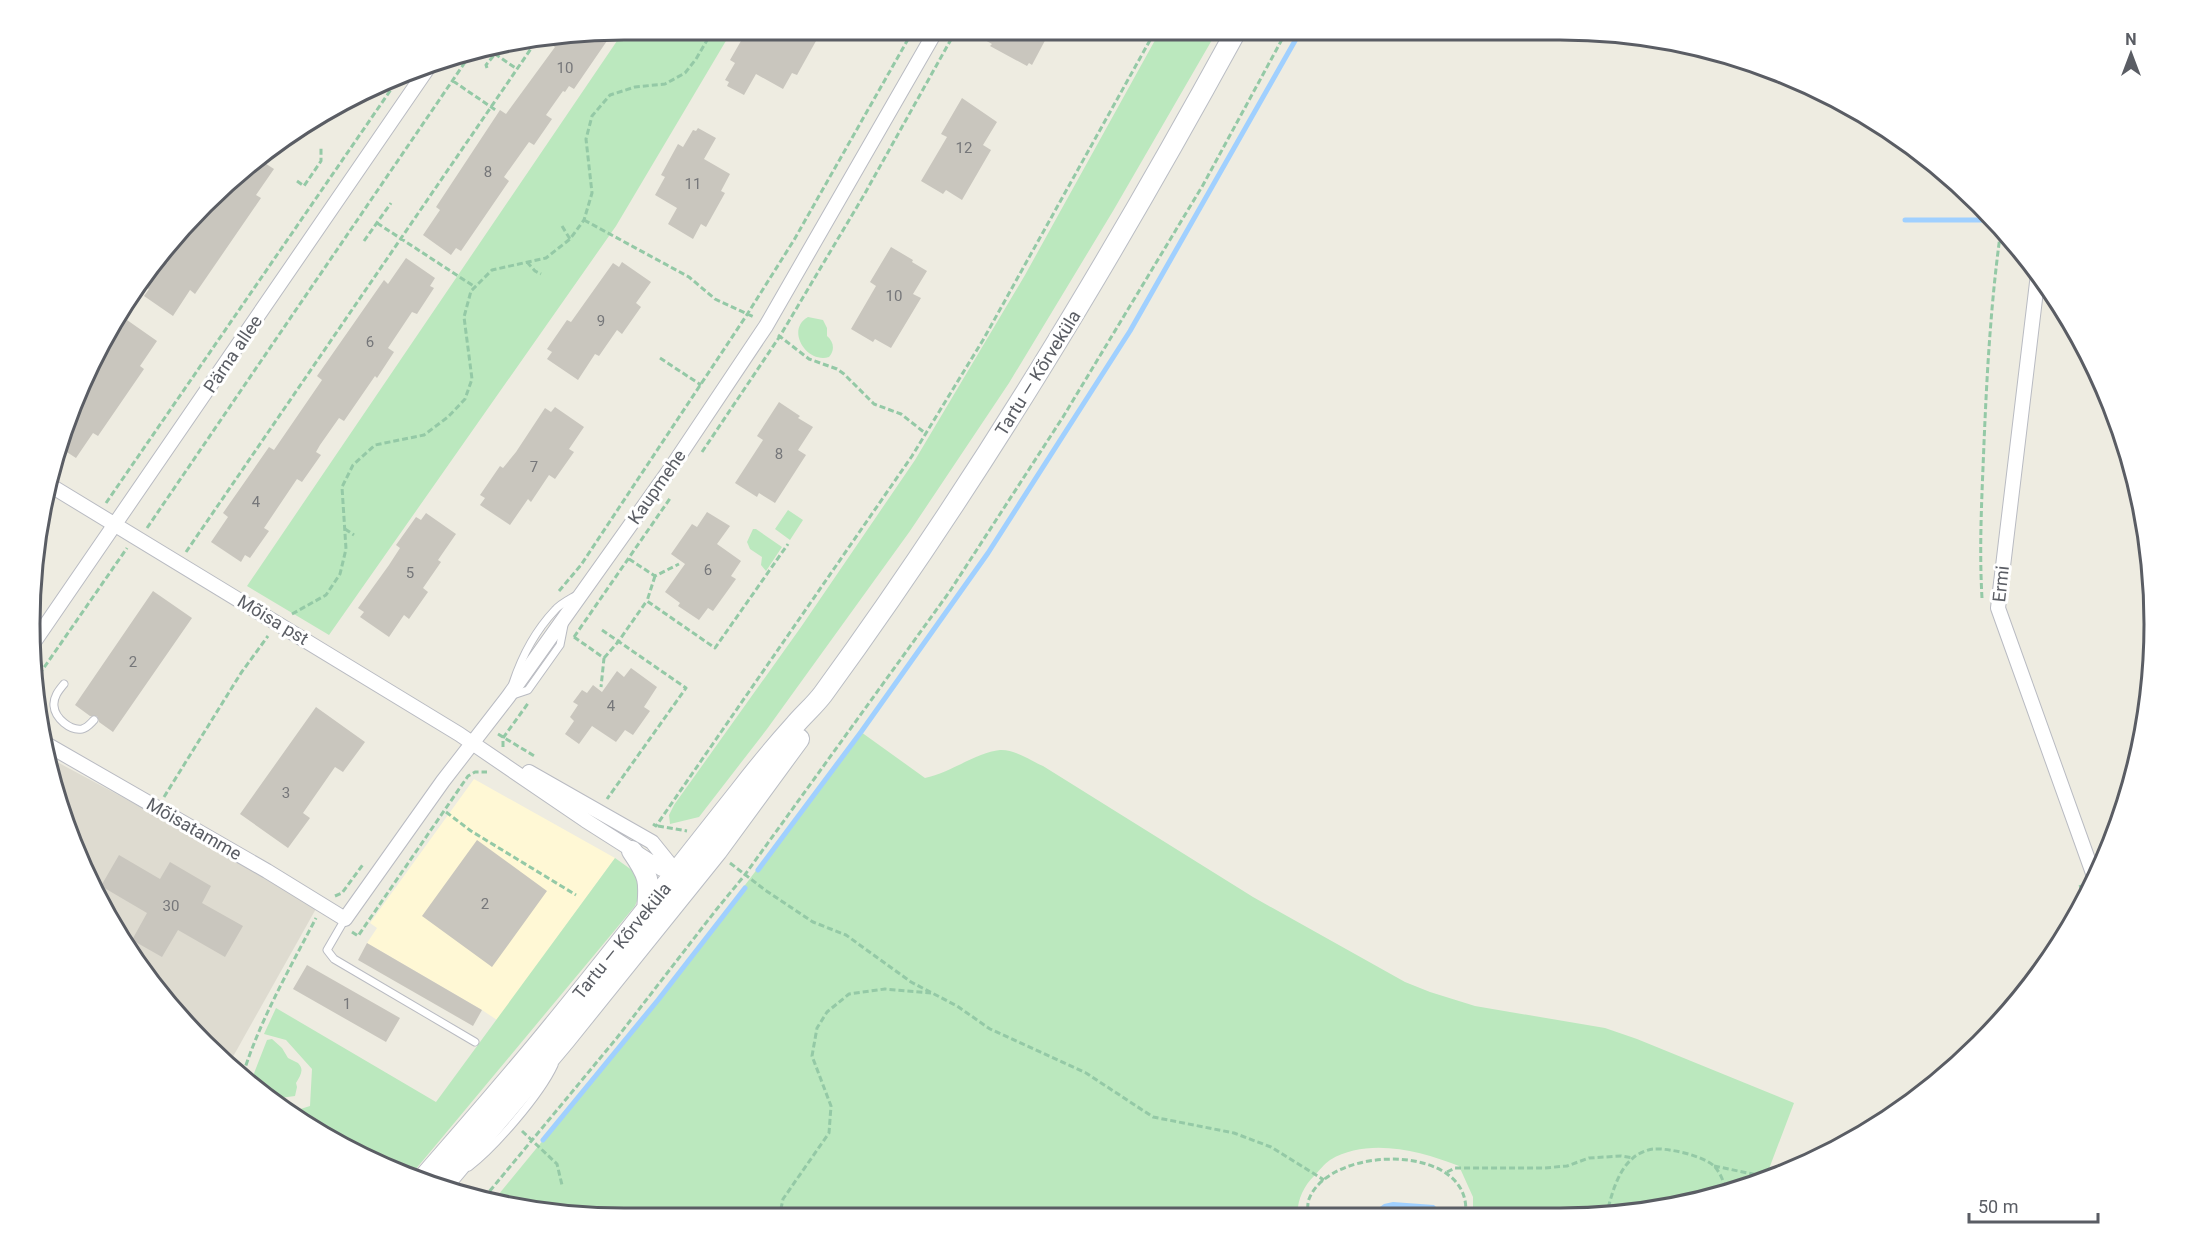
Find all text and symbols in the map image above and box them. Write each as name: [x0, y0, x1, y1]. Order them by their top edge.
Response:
north arrow: [2101, 24, 2161, 84]
text: N: [2125, 30, 2137, 49]
house number: 10: [557, 59, 573, 77]
house number: 12: [956, 139, 972, 157]
house number: 8: [484, 163, 492, 181]
house number: 11: [685, 175, 701, 193]
house number: 10: [886, 287, 902, 305]
street label: Tartu — Kõrveküla: [991, 306, 1085, 439]
street label: Pärna allee: [199, 311, 266, 396]
house number: 9: [597, 312, 605, 330]
house number: 6: [366, 333, 374, 351]
house number: 8: [775, 445, 783, 463]
street label: Kaupmehe: [623, 446, 690, 528]
house number: 7: [530, 458, 538, 476]
house number: 4: [252, 493, 261, 511]
house number: 6: [704, 561, 712, 579]
house number: 5: [406, 564, 414, 582]
street label: Ermi: [1988, 565, 2013, 603]
street label: Mõisa pst: [234, 590, 313, 649]
house number: 2: [129, 653, 137, 671]
house number: 4: [607, 697, 616, 715]
house number: 3: [282, 784, 290, 802]
street label: Mõisatamme: [143, 793, 246, 864]
street label: Tartu — Kõrveküla: [568, 878, 675, 1003]
house number: 2: [481, 895, 489, 913]
house number: 30: [163, 897, 179, 915]
house number: 1: [343, 995, 351, 1013]
scale bar: [1969, 1186, 2098, 1224]
text: 50 m: [1978, 1196, 2018, 1217]

